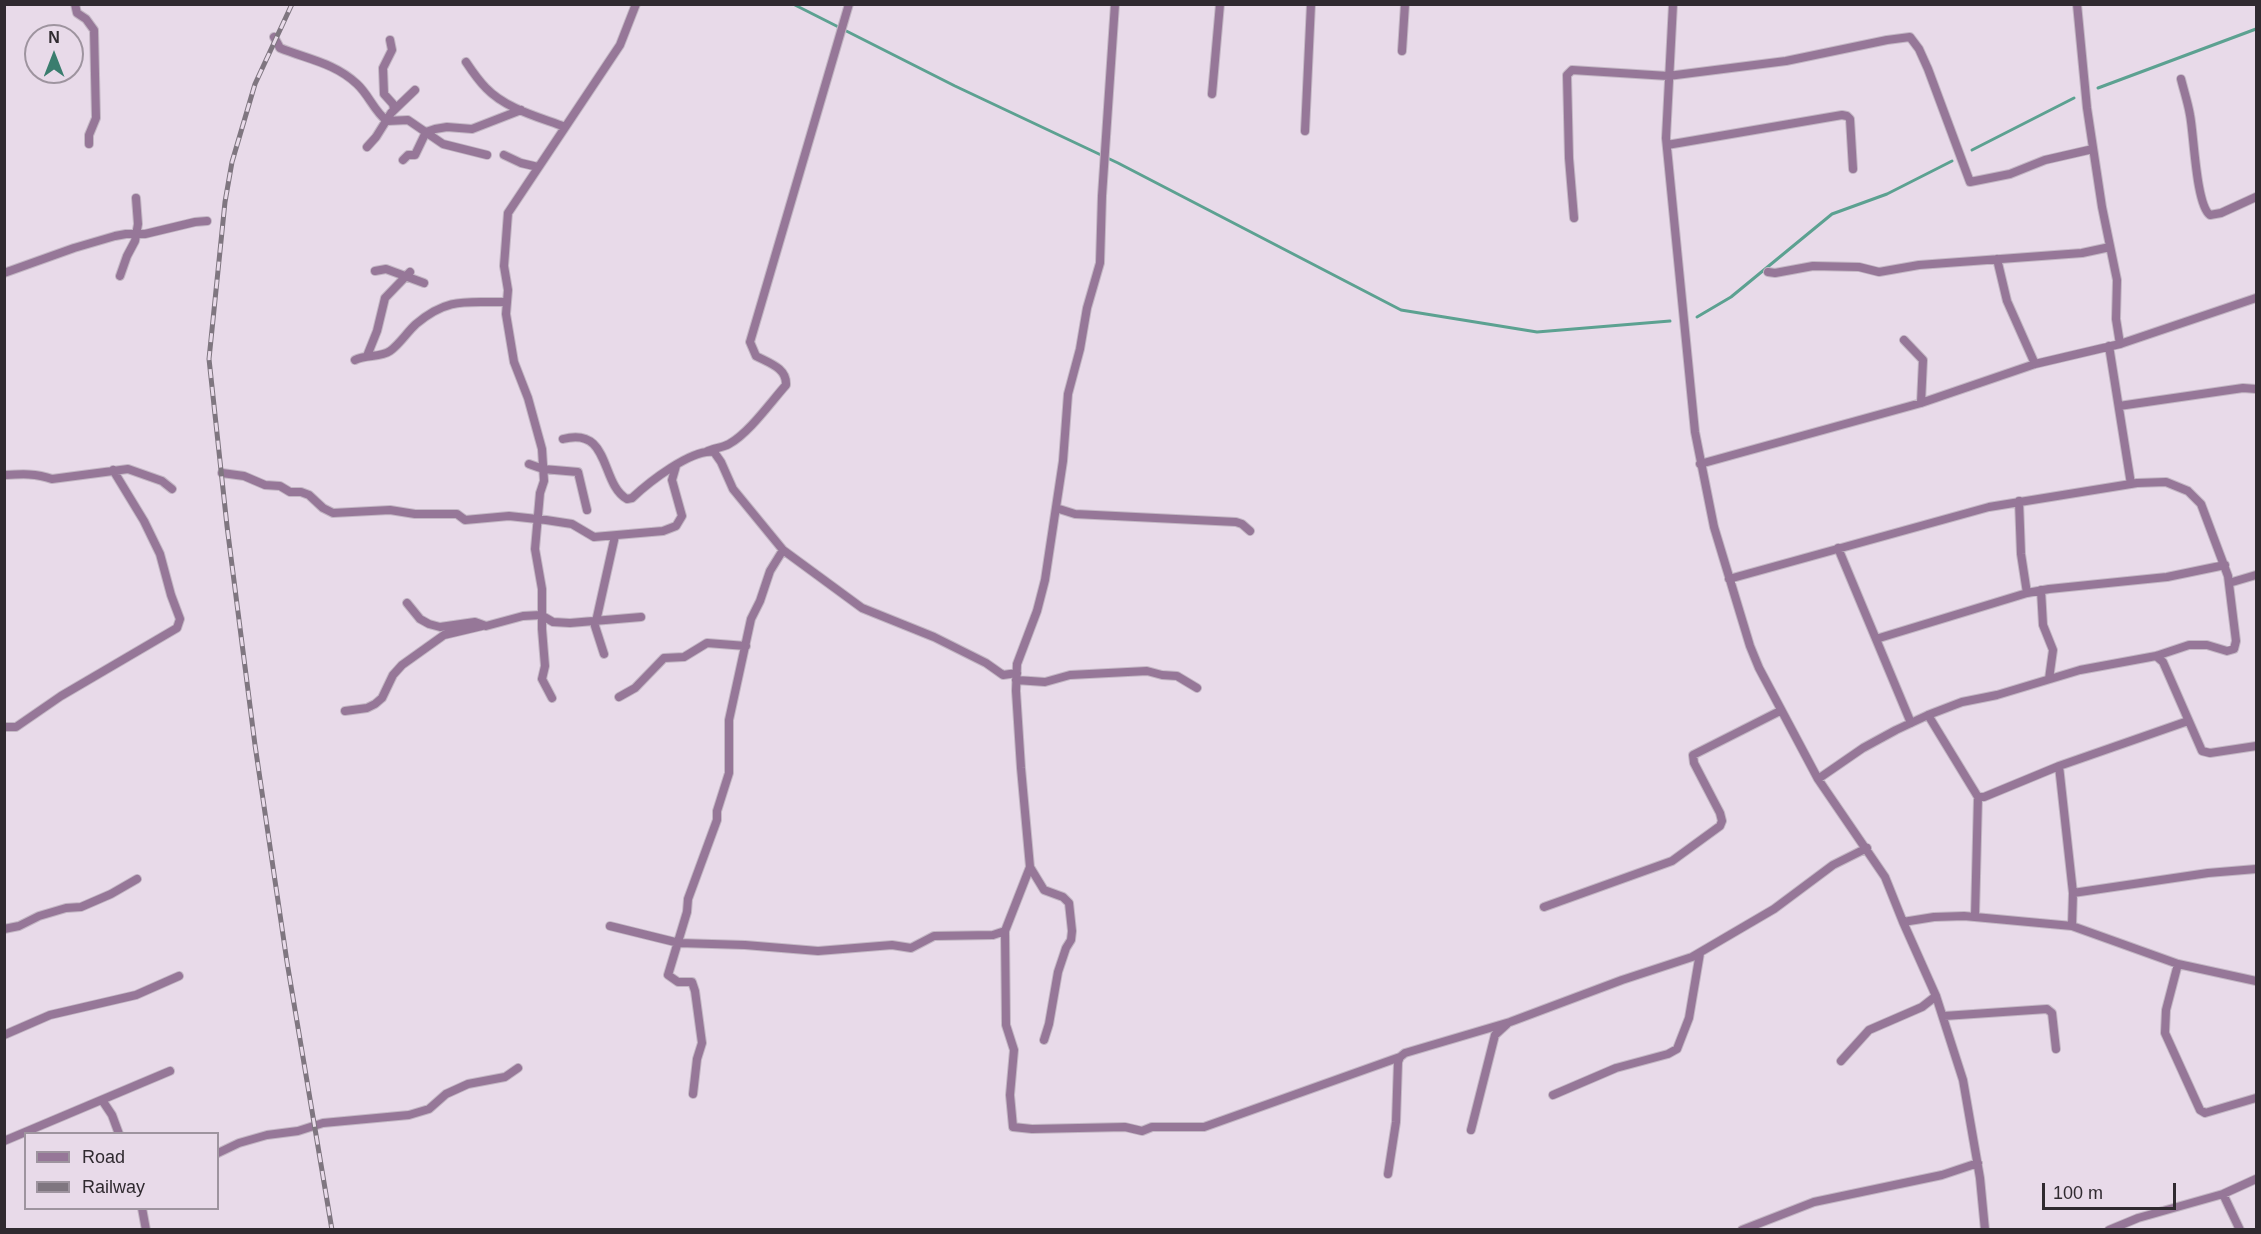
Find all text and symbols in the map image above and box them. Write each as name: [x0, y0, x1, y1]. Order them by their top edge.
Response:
north arrow: [24, 24, 84, 84]
text: N: [48, 29, 60, 46]
legend: [24, 1132, 219, 1210]
text: Road: [82, 1147, 125, 1167]
scale bar: [2045, 1171, 2178, 1209]
text: Railway: [82, 1177, 145, 1197]
text: 100 m: [2053, 1183, 2103, 1203]

